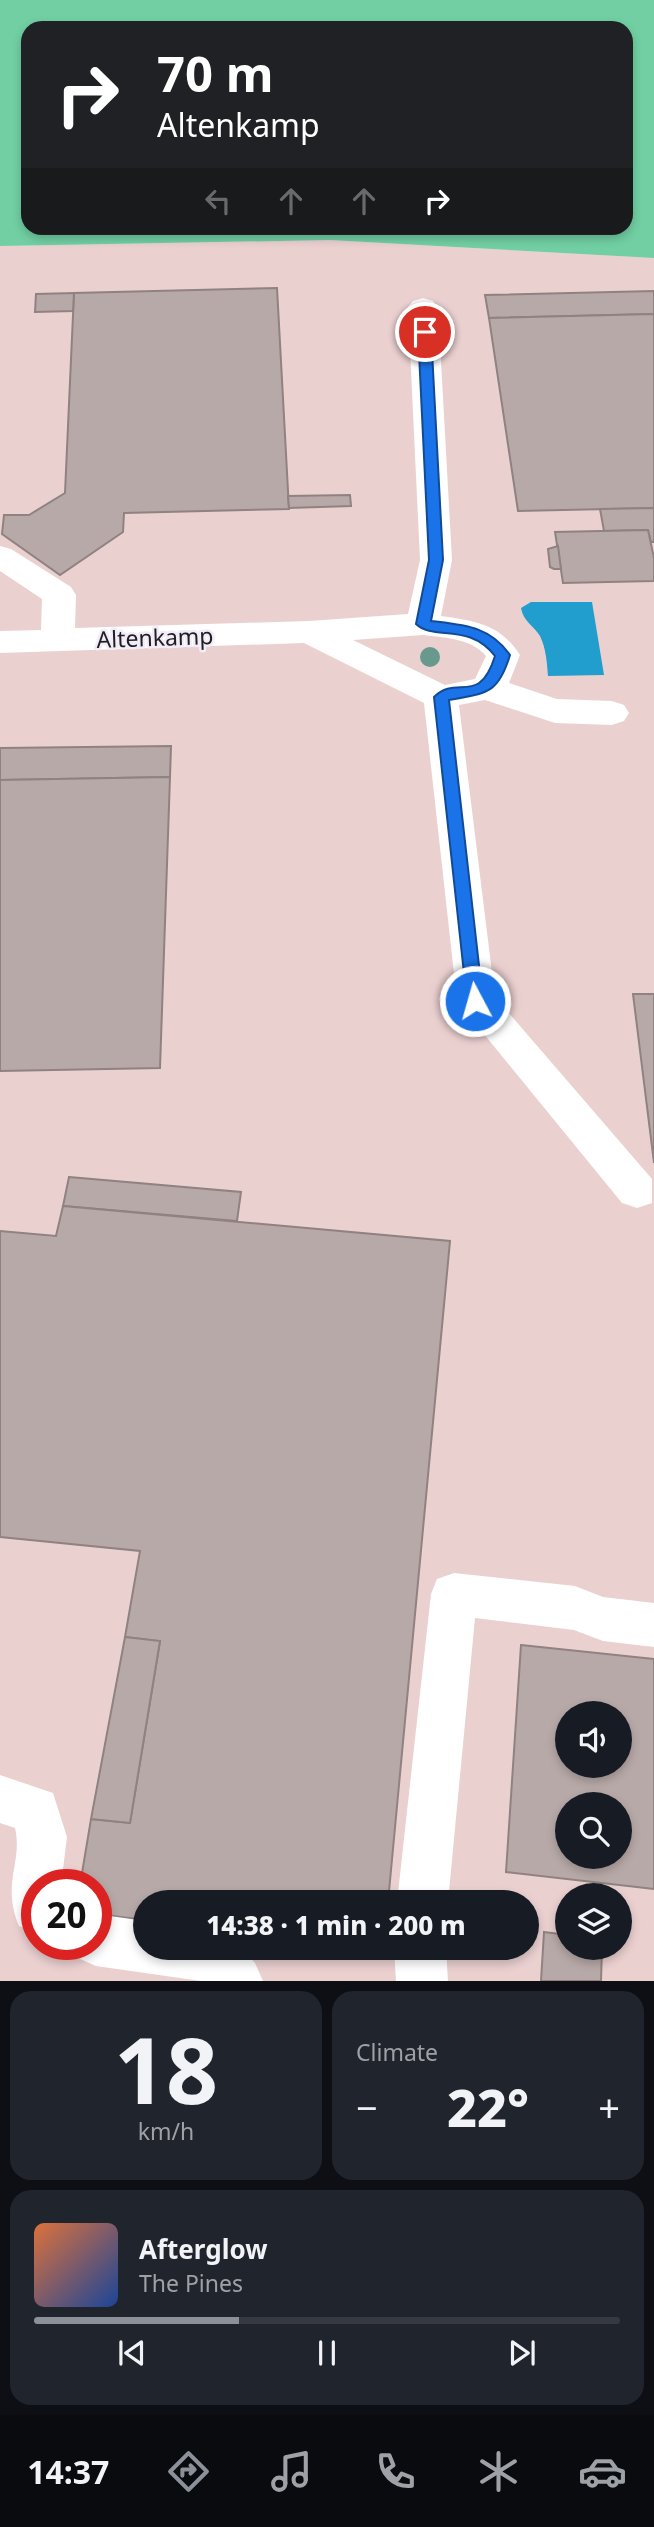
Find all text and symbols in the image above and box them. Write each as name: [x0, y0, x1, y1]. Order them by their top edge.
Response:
text: 70 m: [157, 40, 274, 106]
icon: right: [42, 49, 133, 140]
text: Altenkamp: [157, 103, 320, 146]
icon: left: [199, 182, 237, 220]
icon: ahead: [272, 182, 310, 220]
icon: ahead: [345, 182, 383, 220]
icon: right: [418, 182, 456, 220]
pin: [395, 302, 455, 362]
icon: arrive: [406, 313, 444, 351]
street label: Altenkamp: [96, 619, 214, 655]
position arrow: [438, 964, 512, 1038]
map controls: [555, 1701, 632, 1960]
button: sound: [555, 1701, 632, 1778]
button: search: [555, 1792, 632, 1869]
speed limit sign: 20: [21, 1869, 112, 1960]
button: layers: [555, 1883, 632, 1960]
text: 14:38 · 1 min · 200 m: [206, 1907, 466, 1943]
text: 18: [114, 2007, 218, 2131]
text: Climate: [356, 2036, 438, 2068]
text: 22°: [447, 2071, 529, 2142]
text: −: [356, 2081, 378, 2133]
text: +: [598, 2081, 620, 2133]
text: km/h: [138, 2115, 194, 2147]
text: Afterglow: [139, 2231, 267, 2267]
text: The Pines: [139, 2267, 243, 2299]
icon: previous: [113, 2334, 151, 2372]
icon: pause: [308, 2334, 346, 2372]
icon: next: [503, 2334, 541, 2372]
icon: directions: [164, 2447, 213, 2496]
icon: music: [267, 2447, 316, 2496]
icon: phone: [371, 2447, 420, 2496]
icon: climate: [474, 2447, 523, 2496]
icon: car: [578, 2447, 627, 2496]
text: 14:37: [27, 2450, 109, 2493]

